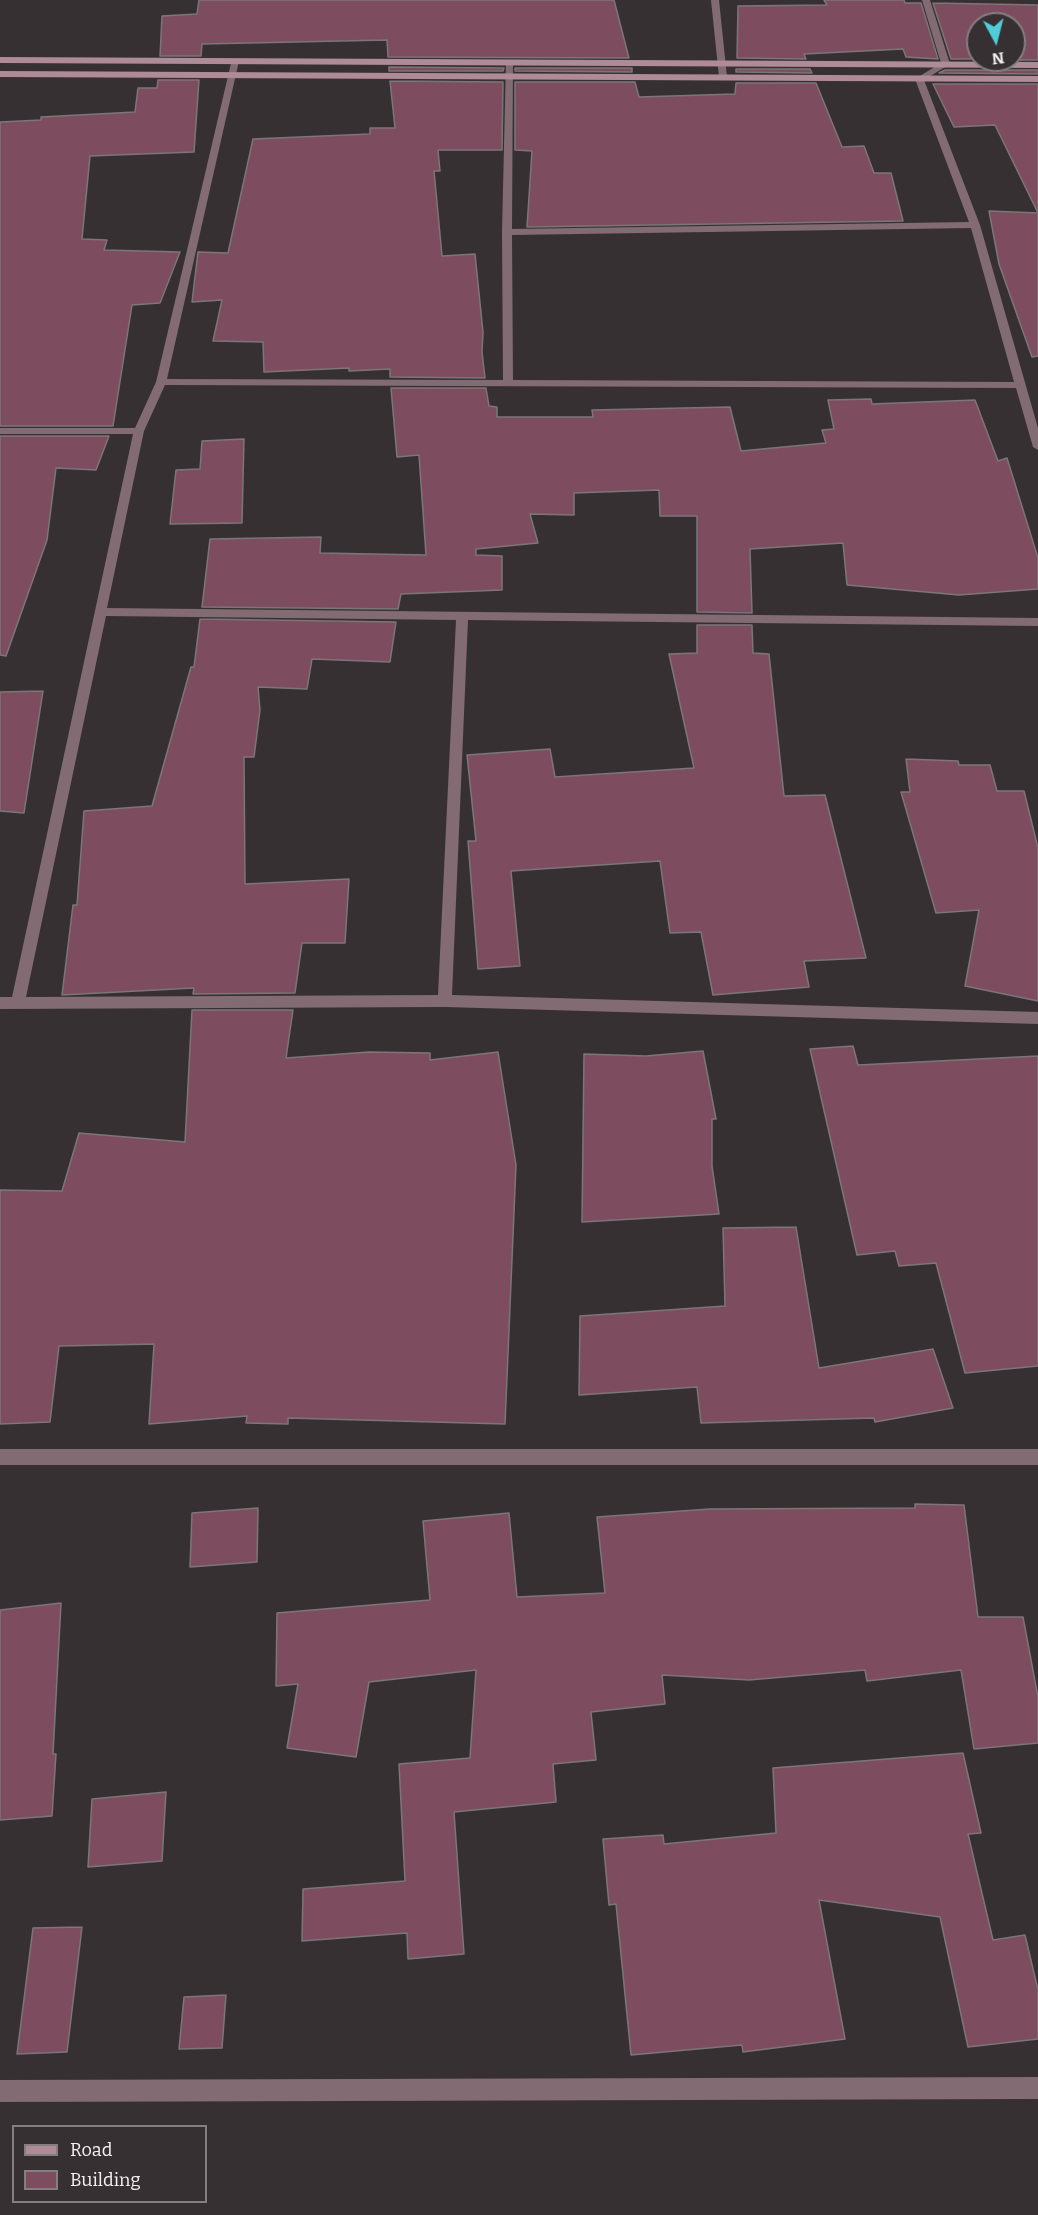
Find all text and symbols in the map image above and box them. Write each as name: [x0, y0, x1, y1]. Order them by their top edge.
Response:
north arrow: [966, 12, 1026, 72]
text: N: [991, 48, 1005, 69]
legend: [12, 2125, 207, 2203]
text: Road: [70, 2139, 112, 2161]
text: Building: [70, 2169, 141, 2191]

